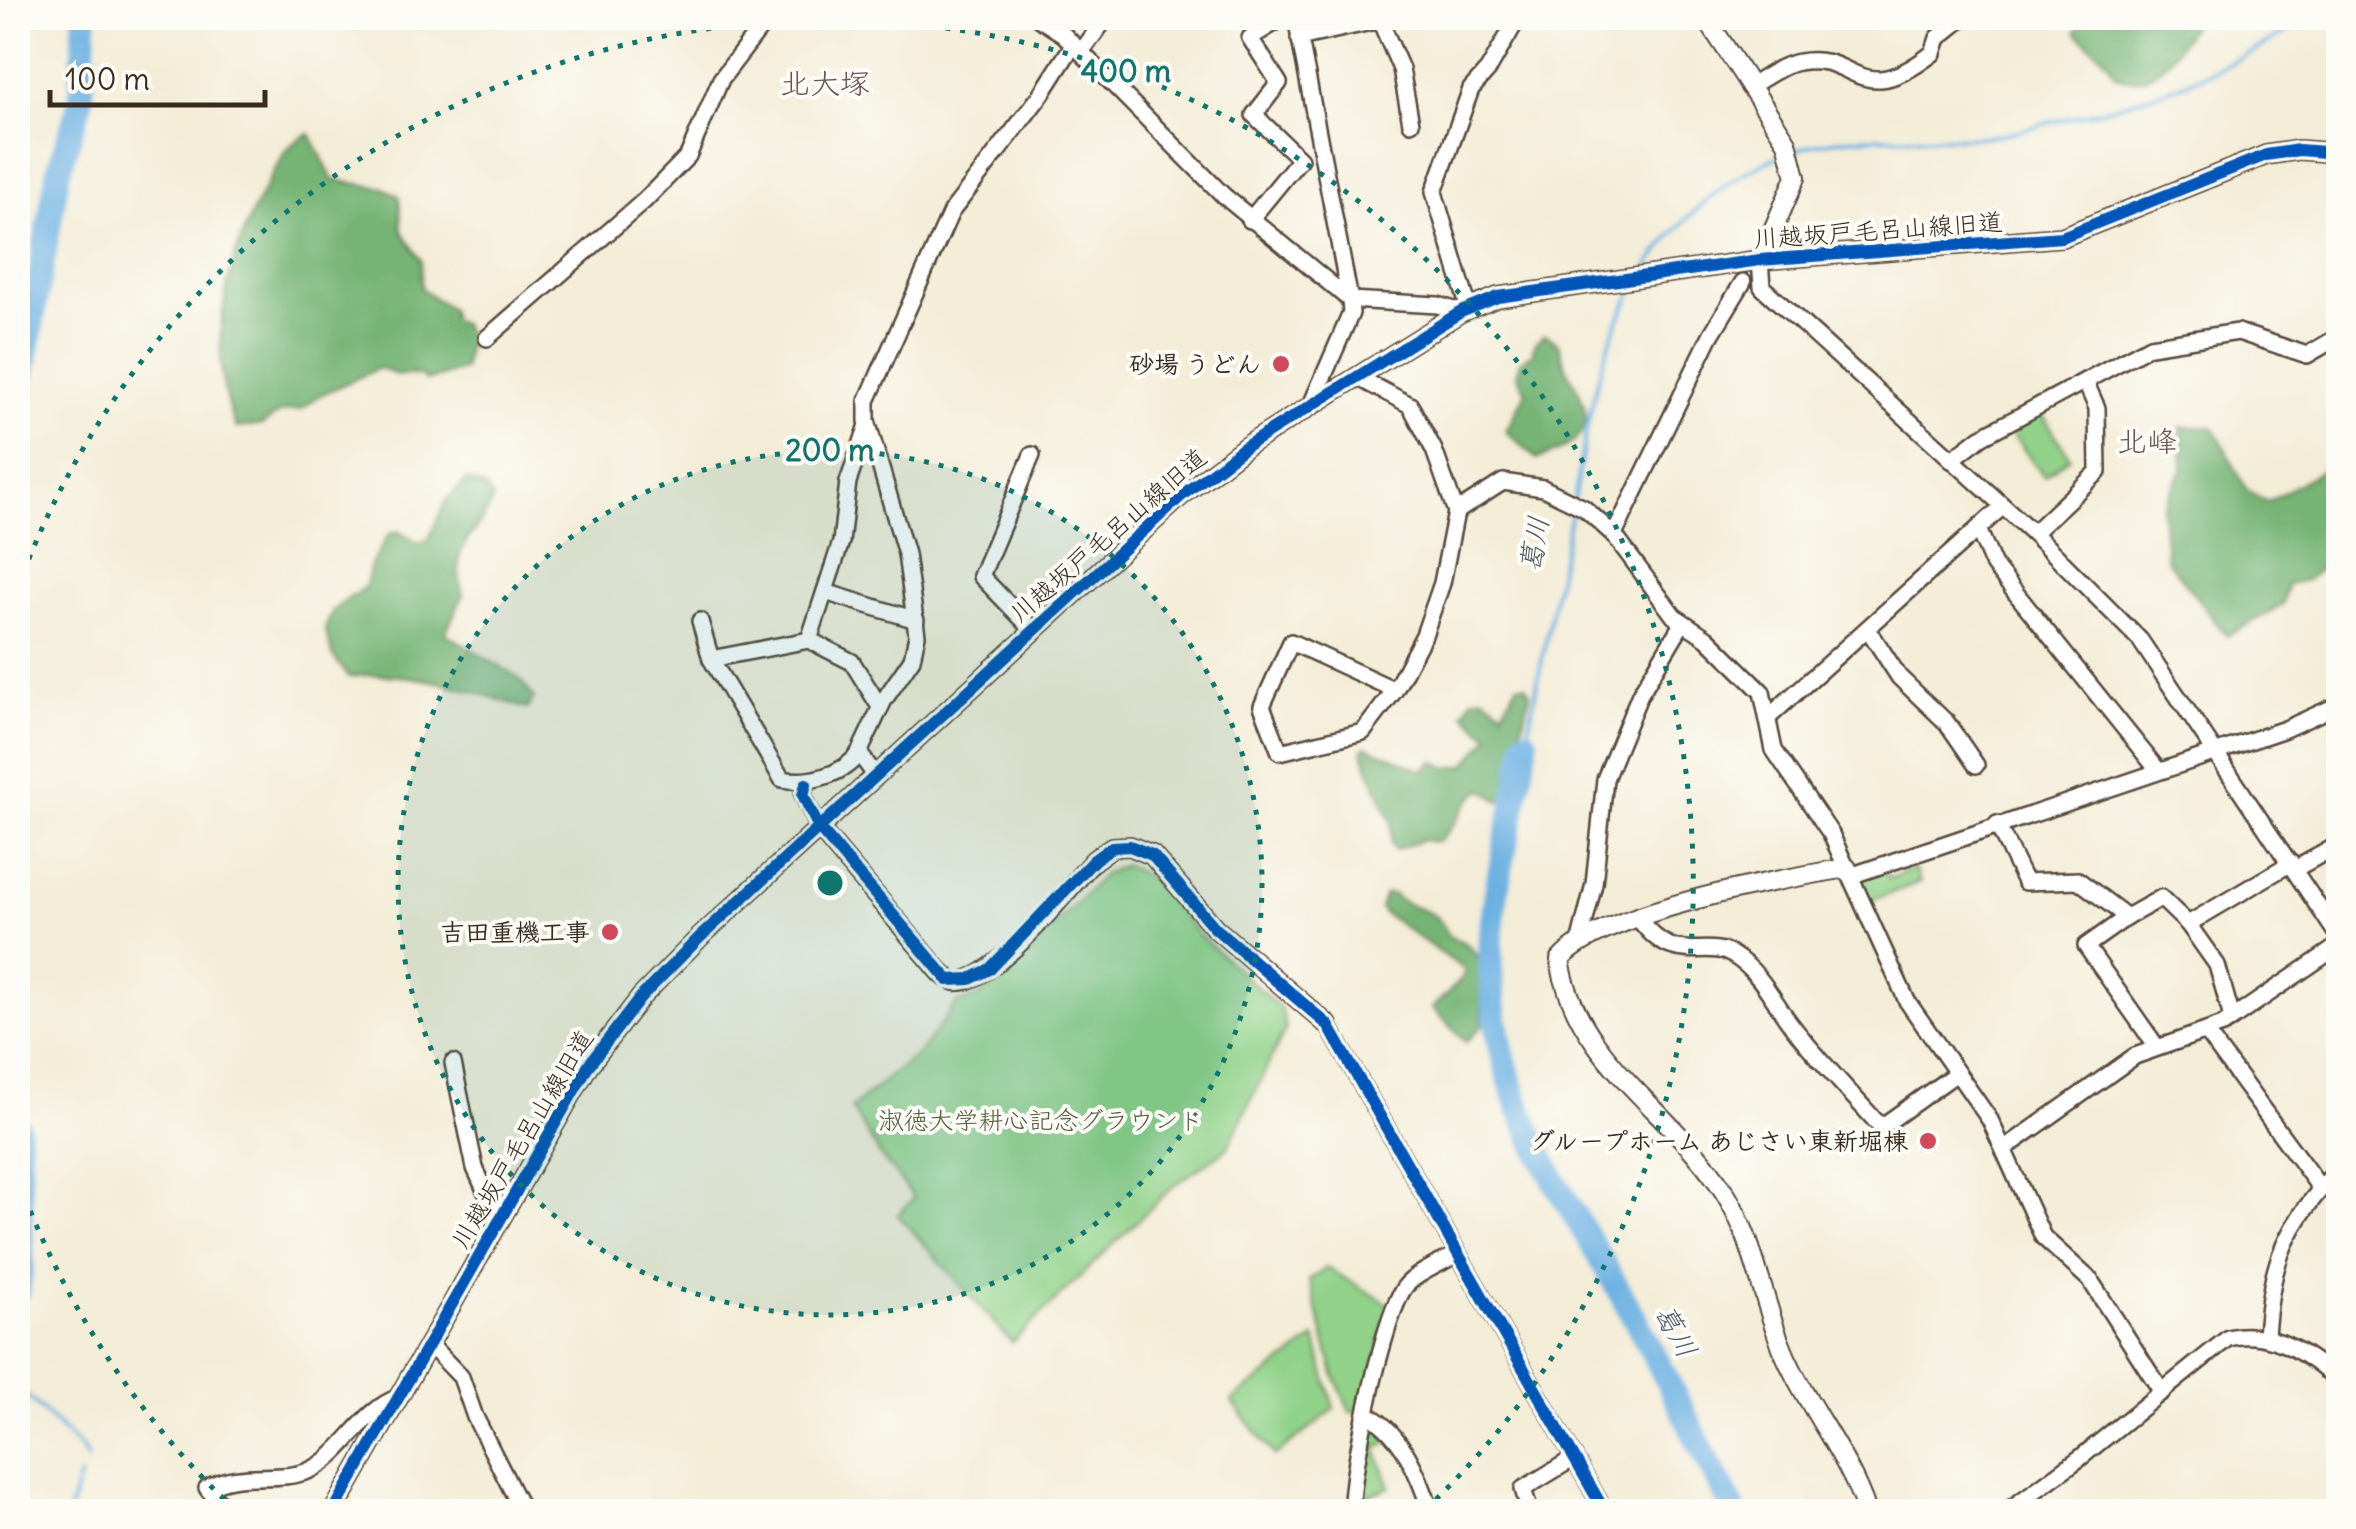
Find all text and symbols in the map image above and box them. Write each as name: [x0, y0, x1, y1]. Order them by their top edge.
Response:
scale bar: [50, 45, 265, 107]
text: 400 m: [1081, 52, 1171, 90]
text: 100 m: [65, 60, 150, 98]
district label: 北大塚: [780, 64, 870, 102]
street label: 川越坂戸毛呂山線旧道: [1752, 205, 2004, 255]
place label: 砂場 うどん: [1129, 348, 1261, 380]
marker: 砂場 うどん: [1270, 353, 1292, 375]
district label: 北峰: [2117, 422, 2177, 460]
text: 200 m: [785, 431, 875, 469]
street label: 川越坂戸毛呂山線旧道: [1003, 441, 1213, 629]
water label: 葛川: [1511, 513, 1557, 575]
centre of rings: [812, 865, 848, 901]
place label: 吉田重機工事: [440, 916, 590, 948]
marker: 吉田重機工事: [599, 921, 621, 943]
street label: 川越坂戸毛呂山線旧道: [444, 1024, 600, 1254]
park label: 淑徳大学耕心記念グラウンド: [878, 1104, 1204, 1136]
place label: グループホーム あじさい東新堀棟: [1530, 1125, 1908, 1157]
marker: グループホーム あじさい東新堀棟: [1917, 1130, 1939, 1152]
water label: 葛川: [1647, 1298, 1705, 1364]

